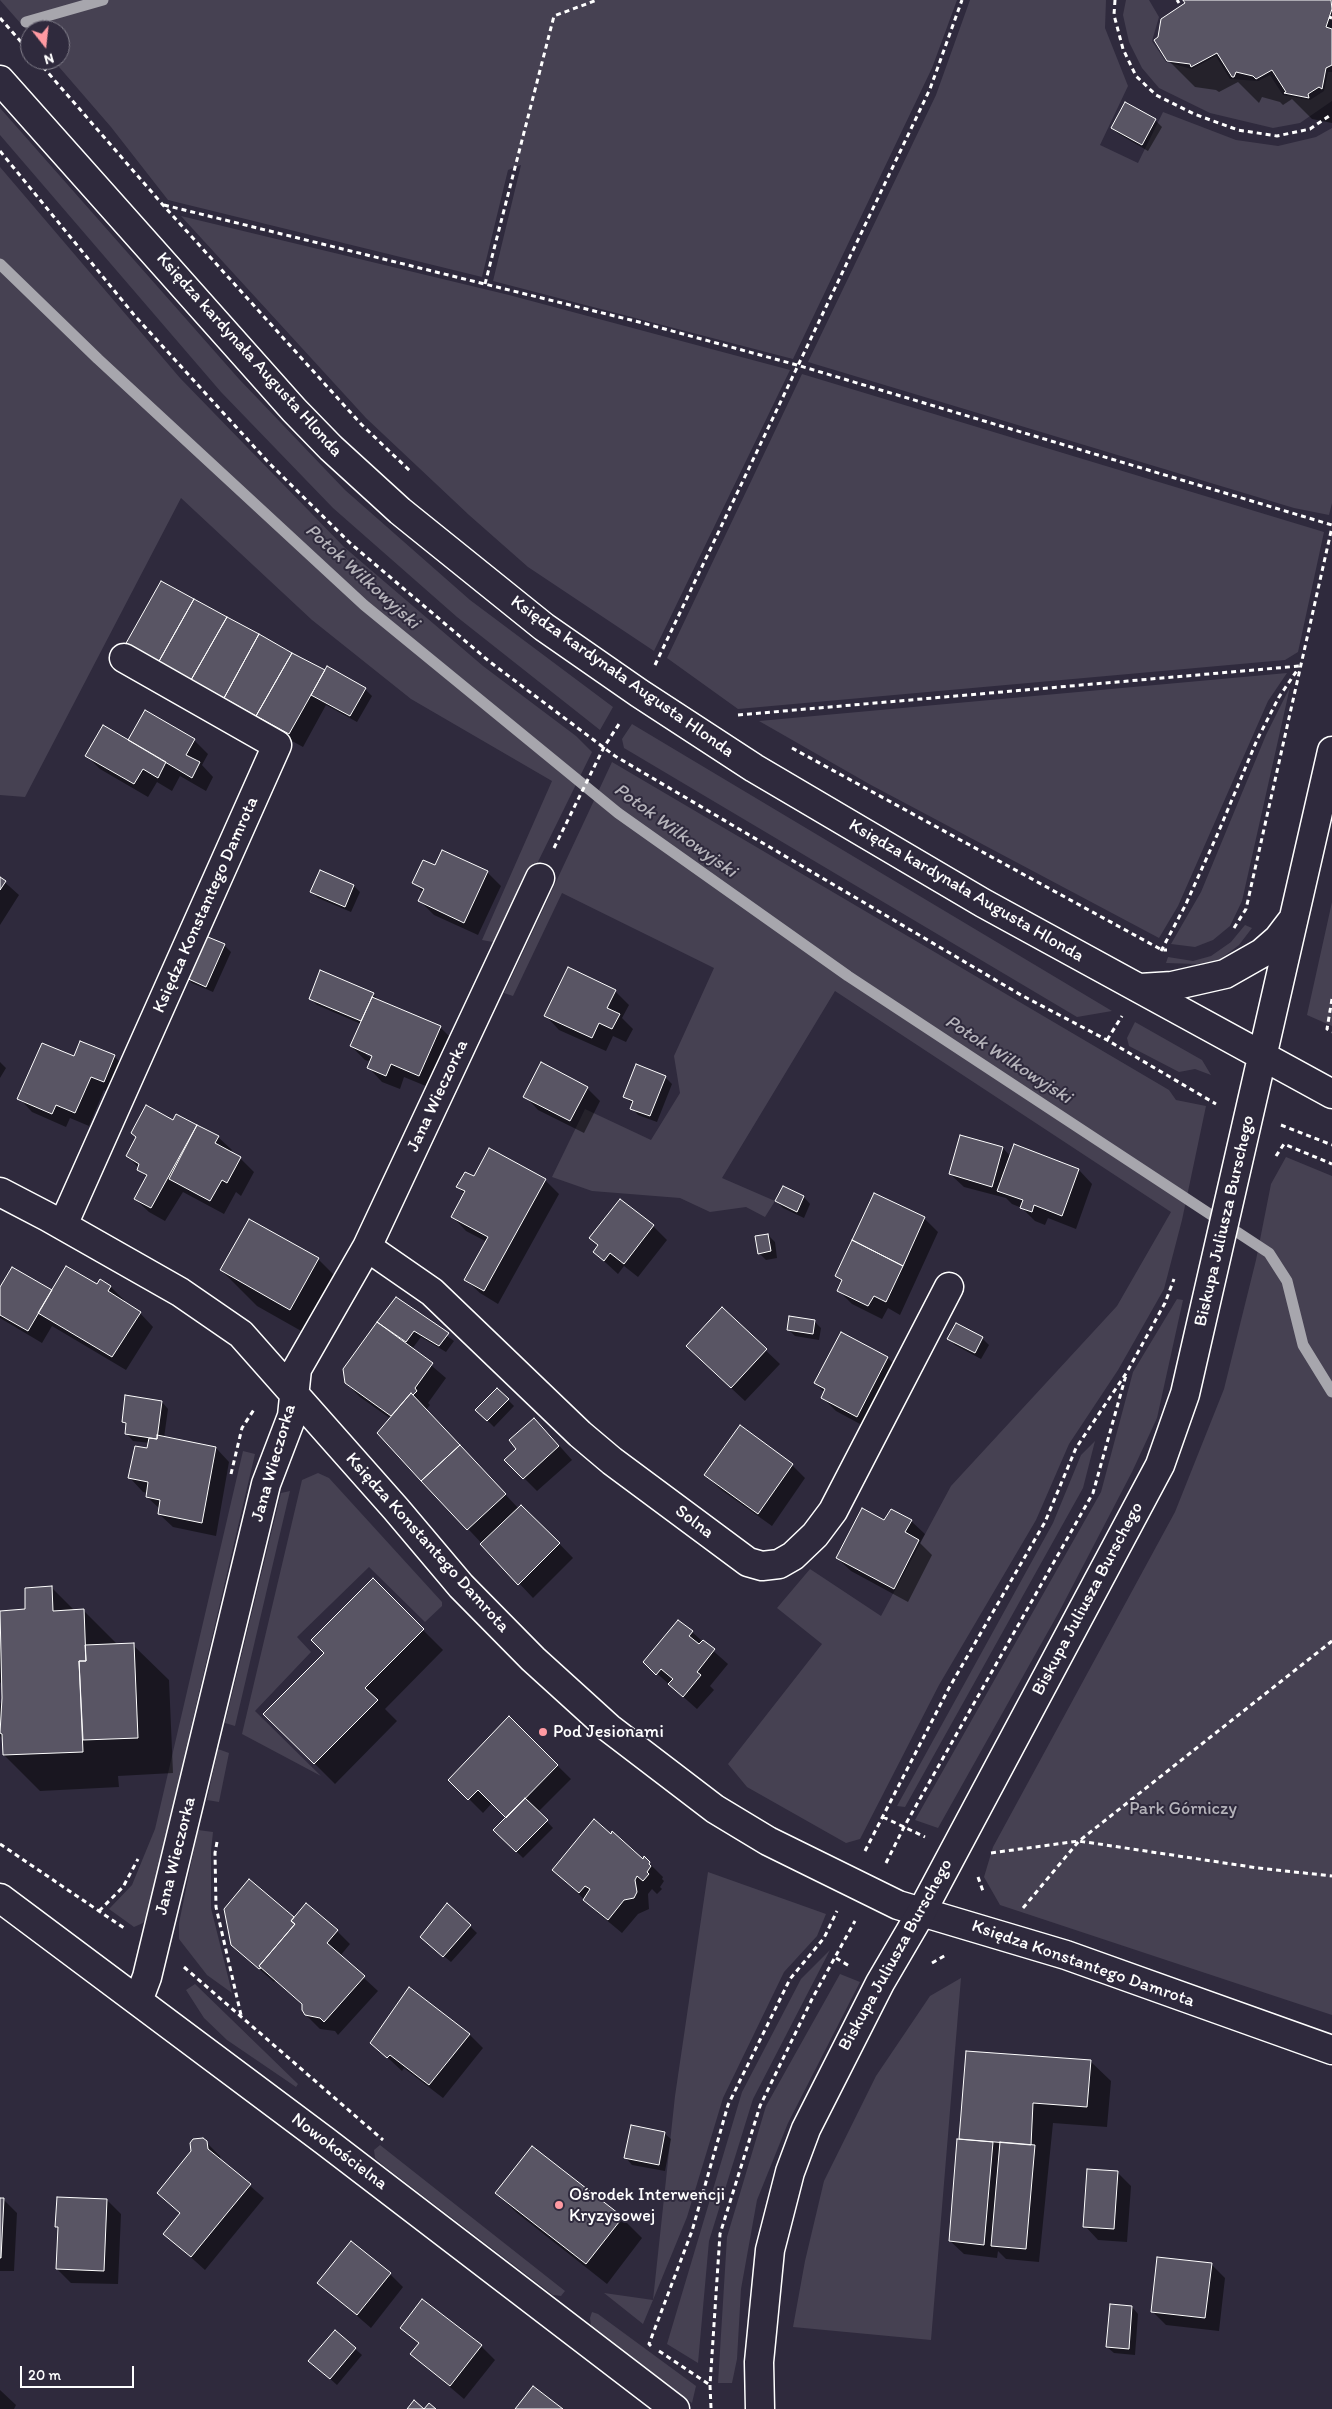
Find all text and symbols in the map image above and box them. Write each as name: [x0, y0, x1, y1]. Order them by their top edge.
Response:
north arrow: [20, 20, 70, 70]
text: N: [42, 49, 56, 68]
street label: Księdza kardynała Augusta Hlonda: [151, 248, 347, 462]
water label: Potok Wilkowyjski: [300, 520, 424, 634]
street label: Księdza kardynała Augusta Hlonda: [506, 591, 738, 763]
water label: Potok Wilkowyjski: [609, 779, 741, 883]
street label: Księdza Konstantego Damrota: [148, 793, 264, 1017]
street label: Księdza kardynała Augusta Hlonda: [845, 815, 1087, 967]
water label: Potok Wilkowyjski: [940, 1011, 1076, 1109]
street label: Jana Wieczorka: [403, 1037, 473, 1155]
street label: Biskupa Juliusza Burschego: [1190, 1113, 1260, 1329]
street label: Jana Wieczorka: [247, 1402, 301, 1524]
street label: Księdza Konstantego Damrota: [340, 1449, 514, 1637]
street label: Biskupa Juliusza Burschego: [1028, 1499, 1148, 1699]
street label: Solna: [670, 1500, 718, 1544]
place label: Pod Jesionami: [553, 1721, 664, 1743]
marker: Pod Jesionami: [537, 1726, 549, 1738]
street label: Jana Wieczorka: [151, 1795, 201, 1917]
park label: Park Górniczy: [1129, 1798, 1237, 1820]
street label: Biskupa Juliusza Burschego: [834, 1855, 958, 2055]
street label: Księdza Konstantego Damrota: [969, 1916, 1197, 2012]
street label: Nowokościelna: [287, 2109, 391, 2195]
place label: Ośrodek Interwencji Kryzysowej: [569, 2184, 725, 2226]
marker: Ośrodek Interwencji Kryzysowej: [553, 2199, 565, 2211]
scale bar: [22, 2356, 136, 2388]
text: 20 m: [28, 2366, 61, 2384]

